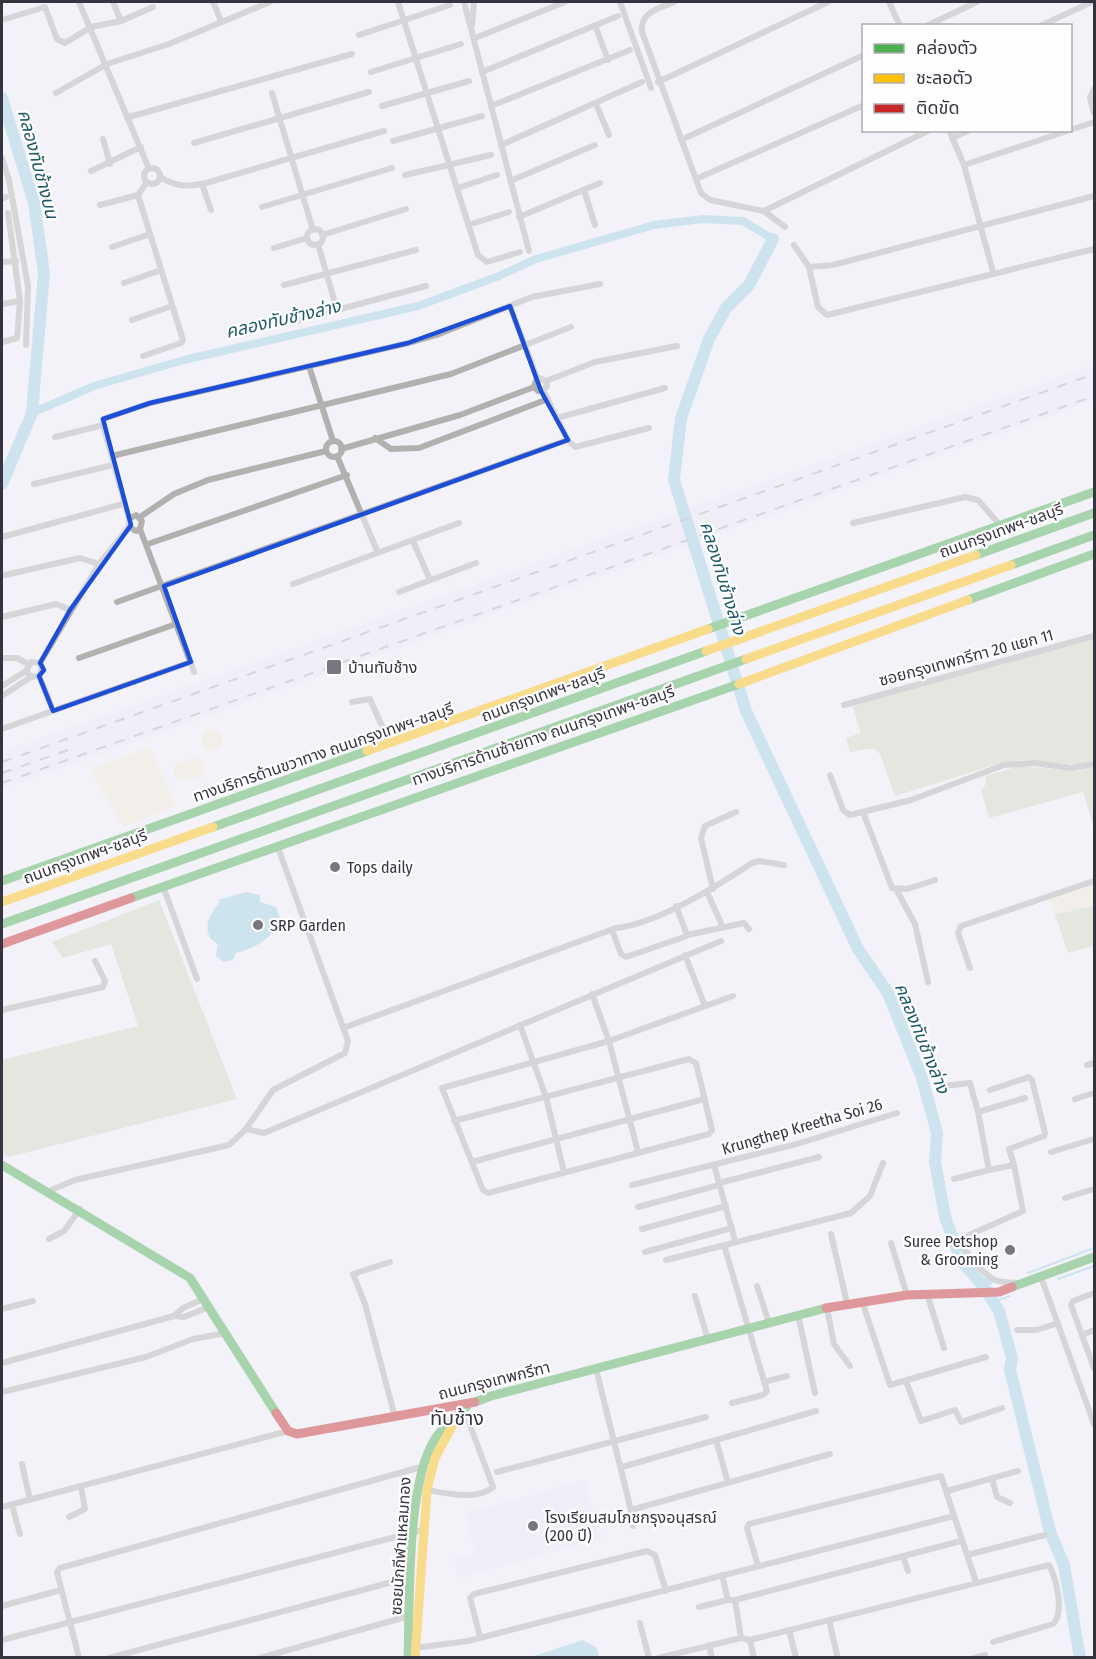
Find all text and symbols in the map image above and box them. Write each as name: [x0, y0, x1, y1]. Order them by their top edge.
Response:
legend: [862, 24, 1072, 132]
text: คล่องตัว: [916, 37, 978, 59]
text: ชะลอตัว: [916, 67, 973, 89]
text: ติดขัด: [916, 97, 959, 119]
water label: คลองทับช้างบน: [13, 107, 63, 222]
water label: คลองทับช้างล่าง: [223, 295, 344, 343]
street label: ถนนกรุงเทพฯ-ชลบุรี: [937, 499, 1066, 562]
water label: คลองทับช้างล่าง: [695, 519, 751, 639]
street label: ซอยกรุงเทพกรีฑา 20 แยก 11: [877, 625, 1055, 690]
marker: บ้านทับช้าง: [325, 658, 343, 676]
place label: บ้านทับช้าง: [348, 658, 417, 677]
street label: ถนนกรุงเทพฯ-ชลบุรี: [479, 663, 608, 726]
street label: ทางบริการด้านซ้ายทาง ถนนกรุงเทพฯ-ชลบุรี: [409, 681, 677, 789]
street label: ทางบริการด้านขวาทาง ถนนกรุงเทพฯ-ชลบุรี: [190, 699, 456, 806]
street label: ถนนกรุงเทพฯ-ชลบุรี: [21, 825, 150, 888]
place label: Tops daily: [347, 858, 414, 877]
marker: Tops daily: [328, 860, 342, 874]
place label: SRP Garden: [270, 916, 346, 935]
marker: SRP Garden: [251, 918, 265, 932]
water label: คลองทับช้างล่าง: [890, 980, 955, 1098]
street label: Krungthep Kreetha Soi 26: [720, 1094, 885, 1158]
place label: Suree Petshop & Grooming: [904, 1232, 998, 1269]
marker: Suree Petshop & Grooming: [1003, 1243, 1017, 1257]
street label: ถนนกรุงเทพกรีฑา: [436, 1357, 552, 1404]
district label: ทับช้าง: [430, 1406, 484, 1430]
street label: ซอยนักกีฬาแหลมทอง: [386, 1476, 415, 1616]
place label: โรงเรียนสมโภชกรุงอนุสรณ์ (200 ปี): [545, 1508, 717, 1545]
marker: โรงเรียนสมโภชกรุงอนุสรณ์ (200 ปี): [526, 1519, 540, 1533]

